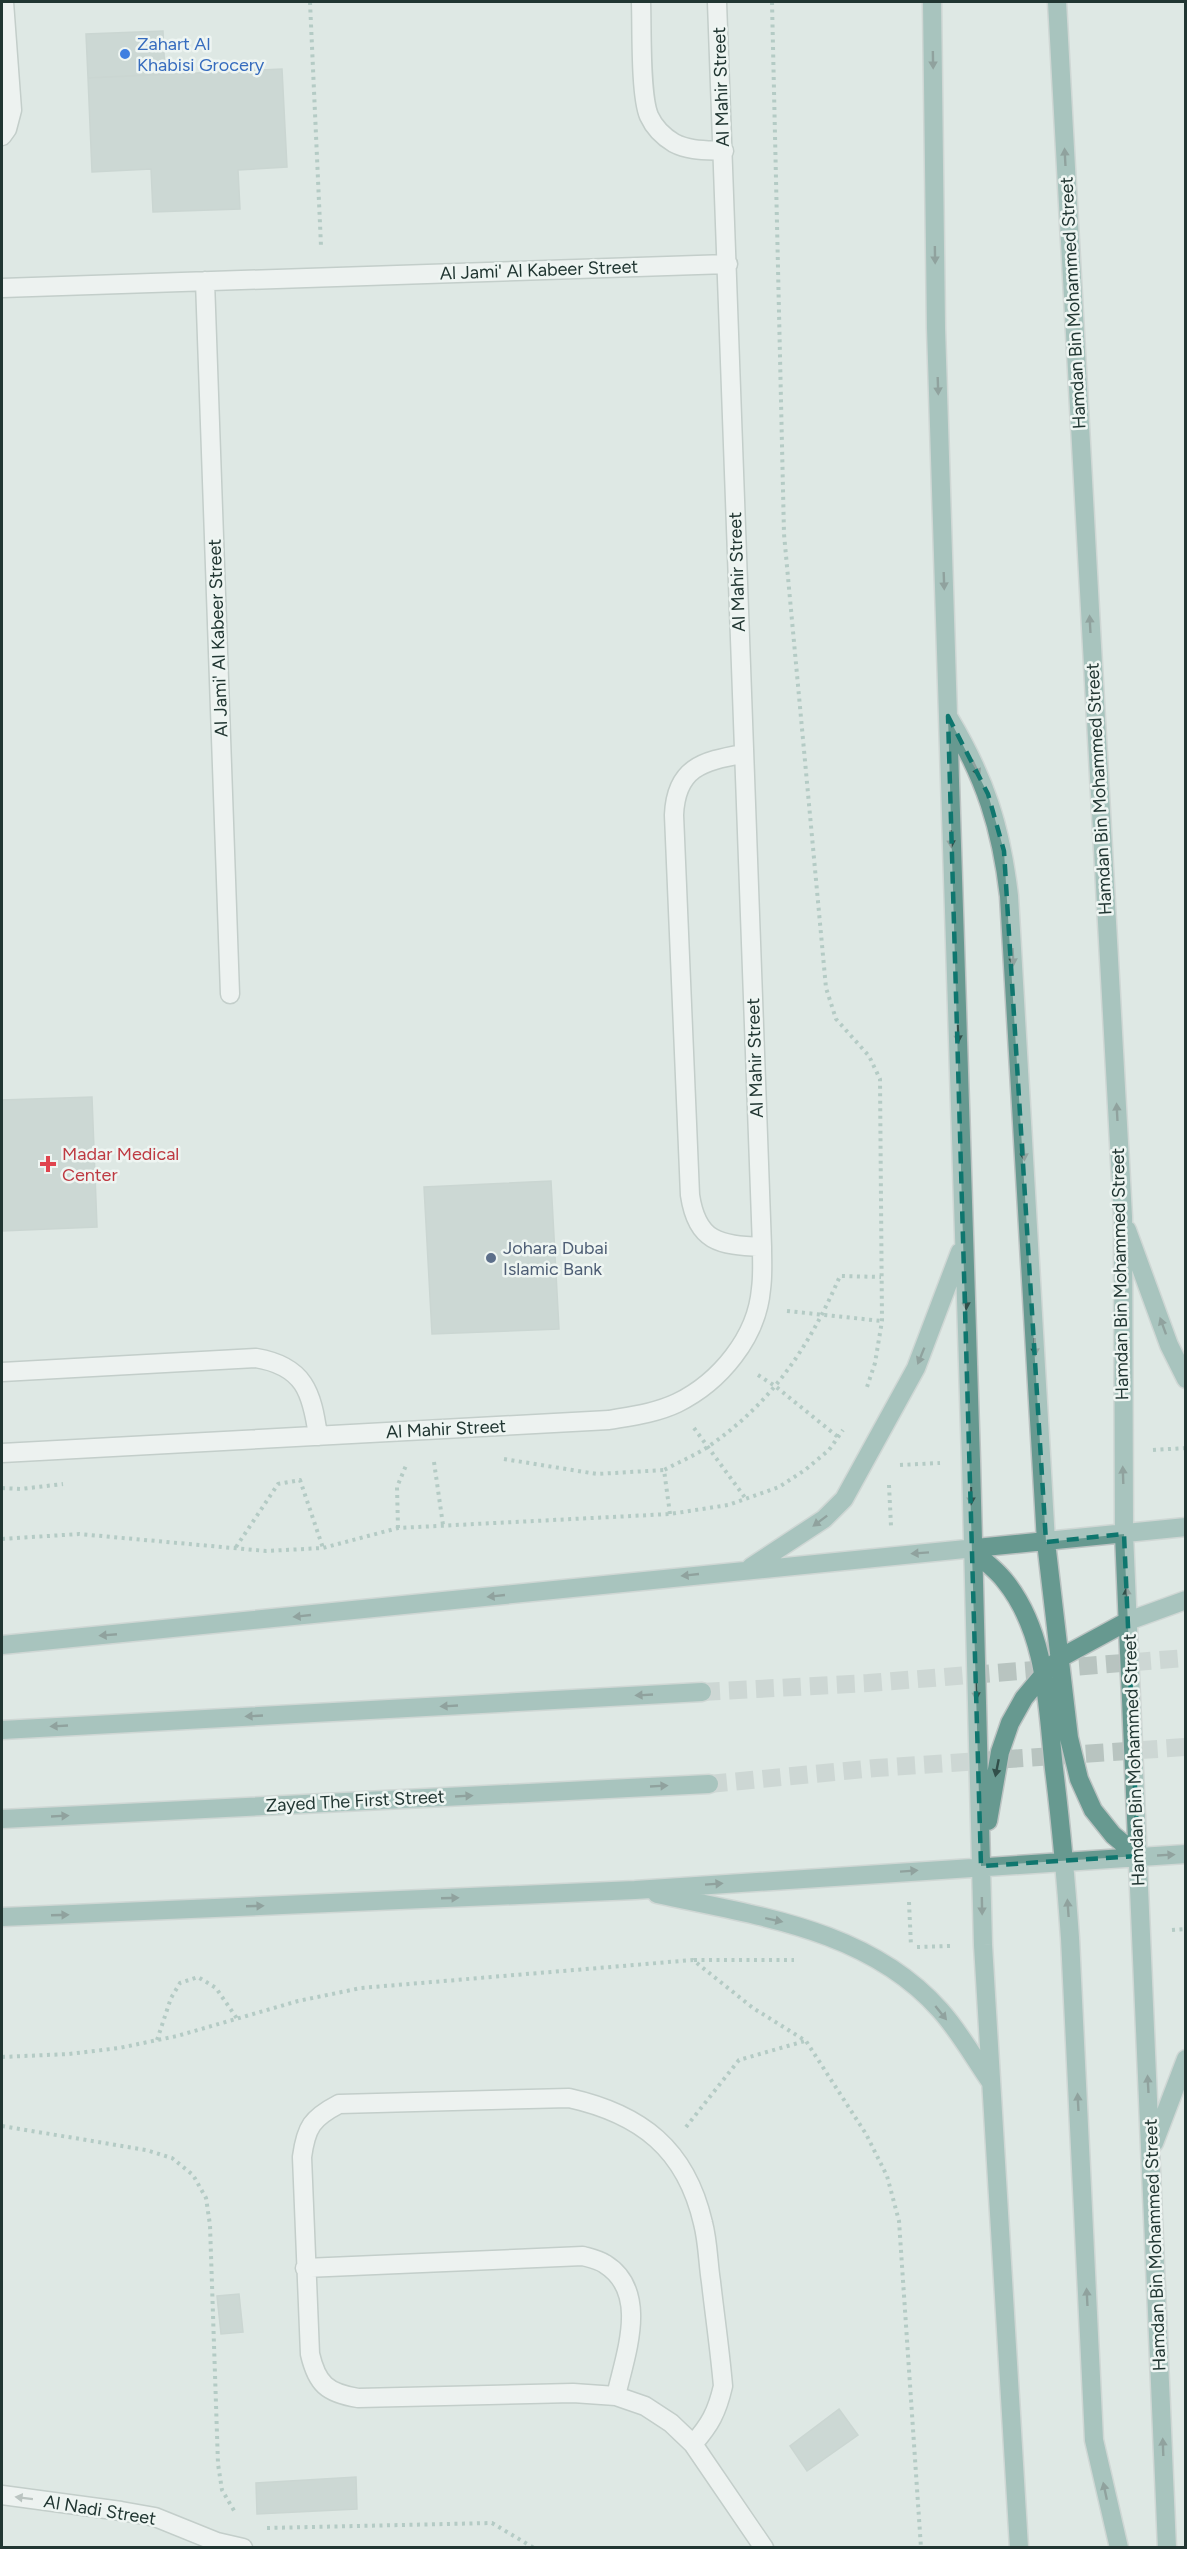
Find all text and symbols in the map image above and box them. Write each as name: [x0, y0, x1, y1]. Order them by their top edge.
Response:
street label: Al Mahir Street: [708, 26, 734, 147]
place label: Zahart Al Khabisi Grocery: [137, 33, 265, 76]
marker: Zahart Al Khabisi Grocery: [118, 47, 132, 61]
one-way arrow: [928, 50, 937, 69]
one-way arrow: [1061, 147, 1070, 166]
street label: Hamdan Bin Mohammed Street: [1055, 176, 1091, 430]
one-way arrow: [930, 245, 940, 264]
street label: Al Jami' Al Kabeer Street: [440, 256, 639, 284]
one-way arrow: [933, 377, 942, 396]
street label: Al Mahir Street: [724, 511, 750, 632]
street label: Al Jami' Al Kabeer Street: [204, 538, 232, 737]
one-way arrow: [939, 572, 948, 591]
one-way arrow: [1086, 615, 1095, 634]
street label: Hamdan Bin Mohammed Street: [1081, 662, 1117, 916]
one-way arrow: [971, 759, 980, 776]
one-way arrow: [947, 830, 956, 849]
one-way arrow: [1008, 948, 1017, 967]
street label: Al Mahir Street: [742, 997, 768, 1118]
one-way arrow: [953, 1024, 962, 1043]
one-way arrow: [1112, 1103, 1121, 1122]
place label: Madar Medical Center: [62, 1143, 179, 1186]
one-way arrow: [1019, 1143, 1029, 1162]
street label: Hamdan Bin Mohammed Street: [1107, 1147, 1133, 1401]
marker: Madar Medical Center: [39, 1155, 57, 1173]
place label: Johara Dubai Islamic Bank: [503, 1237, 608, 1280]
marker: Johara Dubai Islamic Bank: [484, 1251, 498, 1265]
one-way arrow: [961, 1291, 971, 1310]
one-way arrow: [1157, 1317, 1167, 1335]
one-way arrow: [1031, 1337, 1040, 1356]
one-way arrow: [916, 1347, 925, 1365]
street label: Al Mahir Street: [385, 1415, 507, 1443]
one-way arrow: [1118, 1466, 1127, 1485]
one-way arrow: [966, 1486, 976, 1505]
one-way arrow: [813, 1514, 828, 1526]
one-way arrow: [910, 1549, 929, 1558]
one-way arrow: [680, 1570, 699, 1580]
one-way arrow: [1122, 1586, 1131, 1605]
one-way arrow: [486, 1591, 505, 1601]
one-way arrow: [292, 1611, 311, 1621]
one-way arrow: [98, 1630, 117, 1640]
street label: Hamdan Bin Mohammed Street: [1119, 1633, 1149, 1887]
one-way arrow: [971, 1681, 980, 1700]
one-way arrow: [634, 1691, 653, 1700]
one-way arrow: [439, 1701, 458, 1710]
one-way arrow: [245, 1712, 264, 1721]
one-way arrow: [50, 1722, 69, 1731]
one-way arrow: [992, 1759, 1001, 1778]
one-way arrow: [650, 1781, 669, 1791]
street label: Zayed The First Street: [265, 1785, 445, 1817]
one-way arrow: [455, 1791, 474, 1800]
one-way arrow: [50, 1812, 69, 1821]
one-way arrow: [1157, 1850, 1176, 1859]
one-way arrow: [900, 1867, 919, 1876]
one-way arrow: [705, 1880, 724, 1889]
one-way arrow: [440, 1893, 459, 1902]
one-way arrow: [977, 1897, 987, 1916]
one-way arrow: [1063, 1898, 1073, 1917]
one-way arrow: [245, 1902, 264, 1911]
one-way arrow: [50, 1910, 69, 1919]
one-way arrow: [765, 1915, 784, 1925]
one-way arrow: [935, 2005, 948, 2021]
one-way arrow: [1143, 2075, 1152, 2094]
one-way arrow: [1073, 2093, 1082, 2112]
street label: Hamdan Bin Mohammed Street: [1140, 2118, 1170, 2372]
one-way arrow: [1083, 2288, 1092, 2307]
one-way arrow: [1159, 2438, 1168, 2457]
one-way arrow: [1100, 2481, 1109, 2500]
street label: Al Nadi Street: [42, 2490, 158, 2530]
one-way arrow: [14, 2493, 33, 2503]

